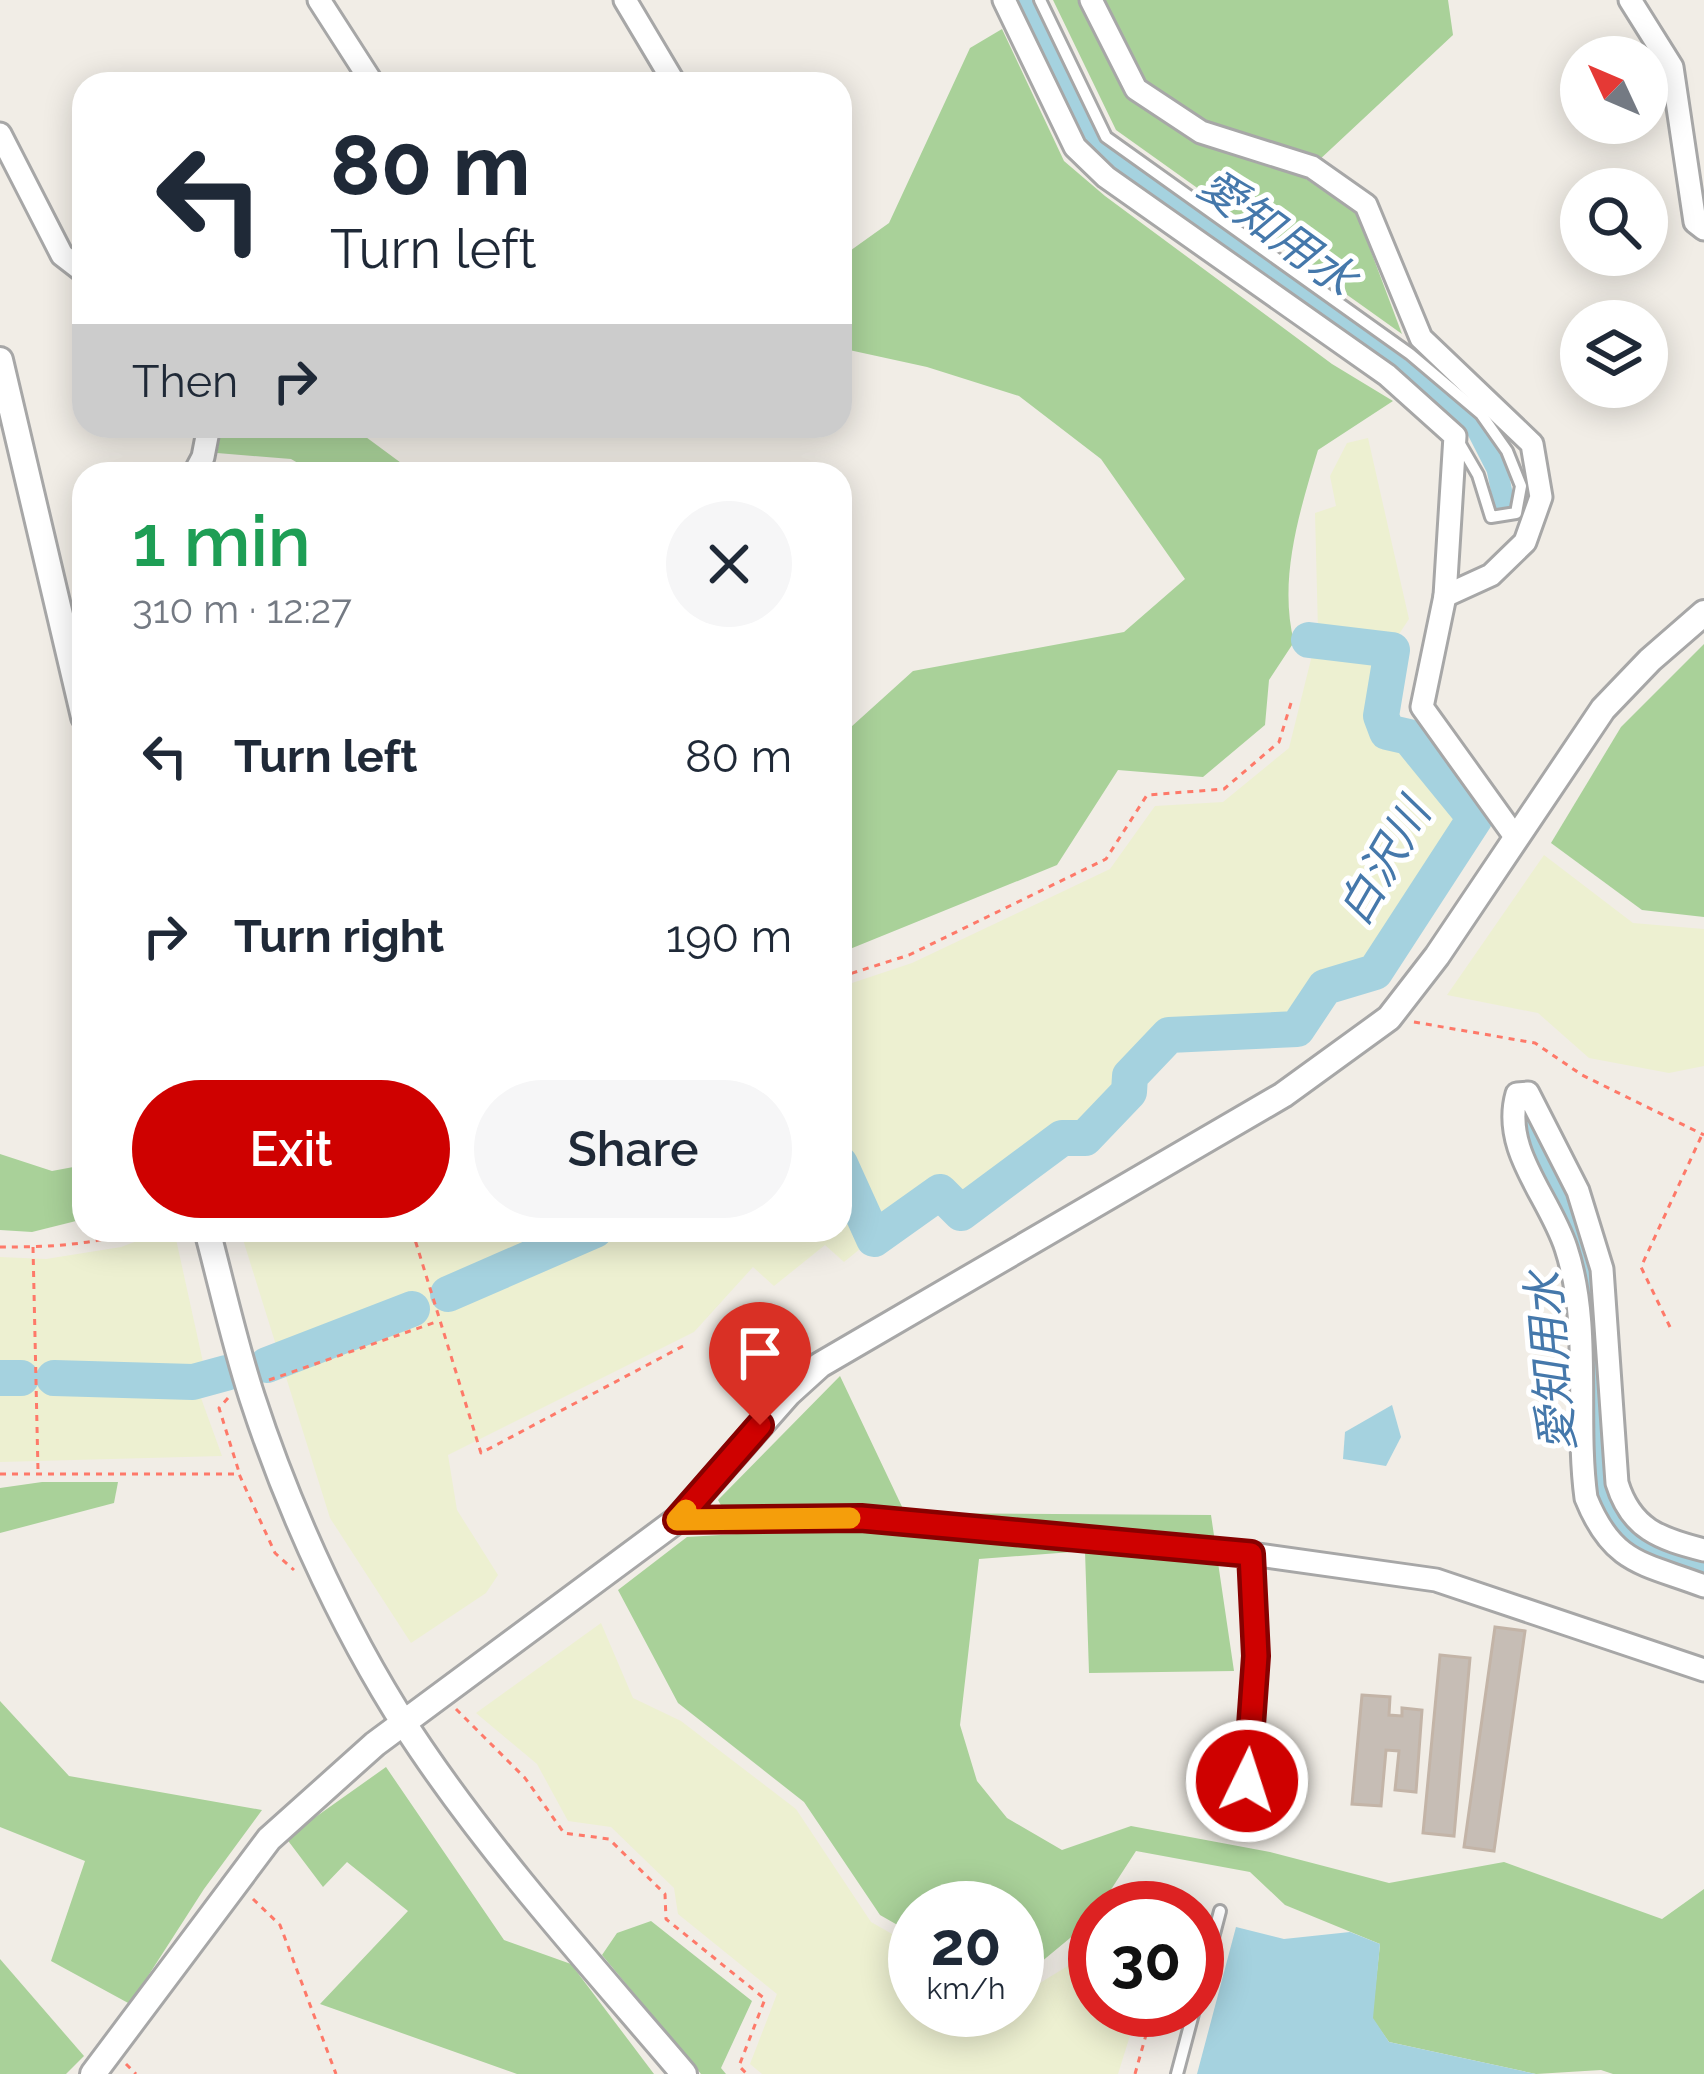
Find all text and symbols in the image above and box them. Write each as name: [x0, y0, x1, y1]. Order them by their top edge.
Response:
north arrow: [1560, 36, 1668, 144]
map controls: [1560, 36, 1668, 408]
text: 80 m: [330, 116, 531, 215]
icon: left: [132, 120, 288, 276]
water label: 愛知用水: [1189, 158, 1369, 309]
button: search: [1560, 168, 1668, 276]
text: Turn left: [330, 217, 537, 281]
button: layers: [1560, 300, 1668, 408]
icon: right: [262, 348, 328, 414]
text: Then: [132, 355, 238, 408]
text: 1 min: [132, 498, 311, 583]
button: close: [666, 501, 792, 627]
text: 310 m · 12:27: [132, 586, 352, 632]
icon: left: [132, 723, 198, 789]
text: Turn left: [234, 730, 417, 783]
text: 80 m: [685, 730, 792, 783]
water label: 白沢川: [1327, 787, 1443, 934]
icon: right: [132, 903, 198, 969]
text: Turn right: [234, 910, 444, 963]
text: 190 m: [666, 910, 792, 963]
button: Exit: [132, 1080, 450, 1218]
button: Share: [474, 1080, 792, 1218]
water label: 愛知用水: [1516, 1265, 1585, 1454]
pin: [709, 1302, 811, 1425]
icon: arrive: [727, 1320, 793, 1386]
position arrow: [1184, 1718, 1310, 1844]
speed limit sign: 30: [1068, 1881, 1224, 2037]
text: 20: [931, 1909, 1001, 1979]
text: km/h: [926, 1971, 1006, 2006]

